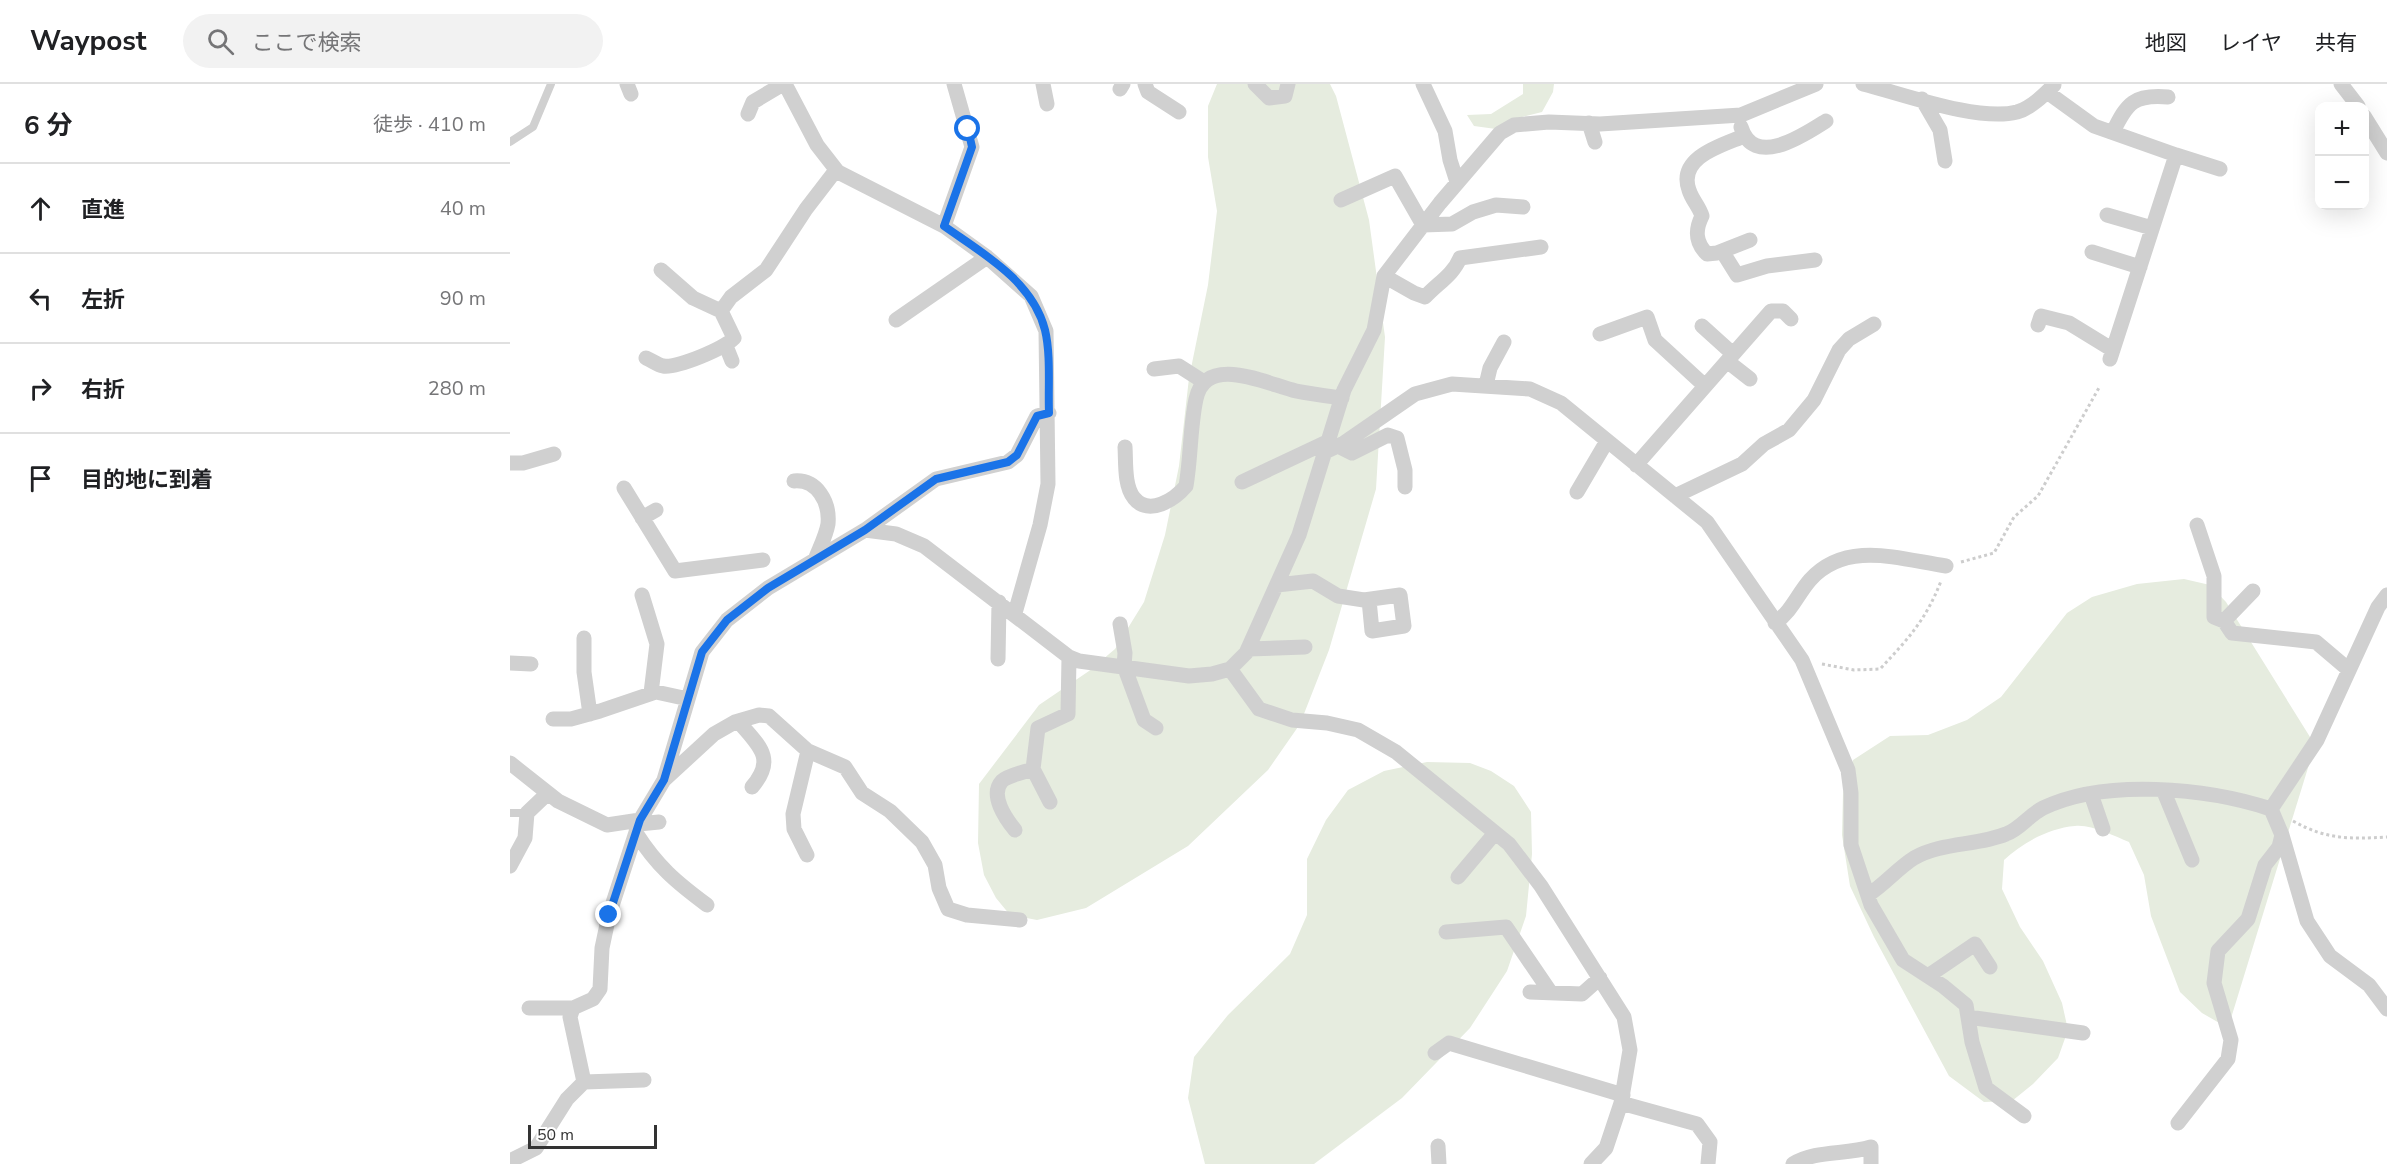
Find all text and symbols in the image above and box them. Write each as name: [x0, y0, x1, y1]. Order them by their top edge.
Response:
search box: [183, 14, 603, 68]
text: Waypost: [30, 22, 147, 60]
icon: search: [204, 25, 237, 58]
text: ここで検索: [252, 28, 362, 58]
text: 地図: [2145, 29, 2187, 57]
text: レイヤ: [2220, 29, 2282, 57]
text: 共有: [2315, 29, 2357, 57]
map controls: [2315, 102, 2369, 210]
button: +: [2315, 102, 2369, 156]
text: 6 分: [24, 108, 73, 143]
text: 徒歩 · 410 m: [373, 111, 486, 138]
route start: [954, 115, 980, 141]
button: −: [2315, 156, 2369, 210]
icon: ahead: [24, 192, 57, 225]
text: 直進: [81, 195, 125, 225]
text: 40 m: [440, 195, 486, 222]
icon: left: [24, 282, 57, 315]
text: 左折: [81, 285, 125, 315]
text: 90 m: [440, 285, 486, 312]
icon: right: [24, 372, 57, 405]
text: 右折: [81, 375, 125, 405]
text: 280 m: [428, 375, 486, 402]
icon: arrive: [24, 462, 57, 495]
text: 目的地に到着: [81, 465, 213, 495]
route end: [595, 901, 621, 927]
scale bar: [528, 1122, 657, 1150]
text: 50 m: [537, 1124, 574, 1146]

